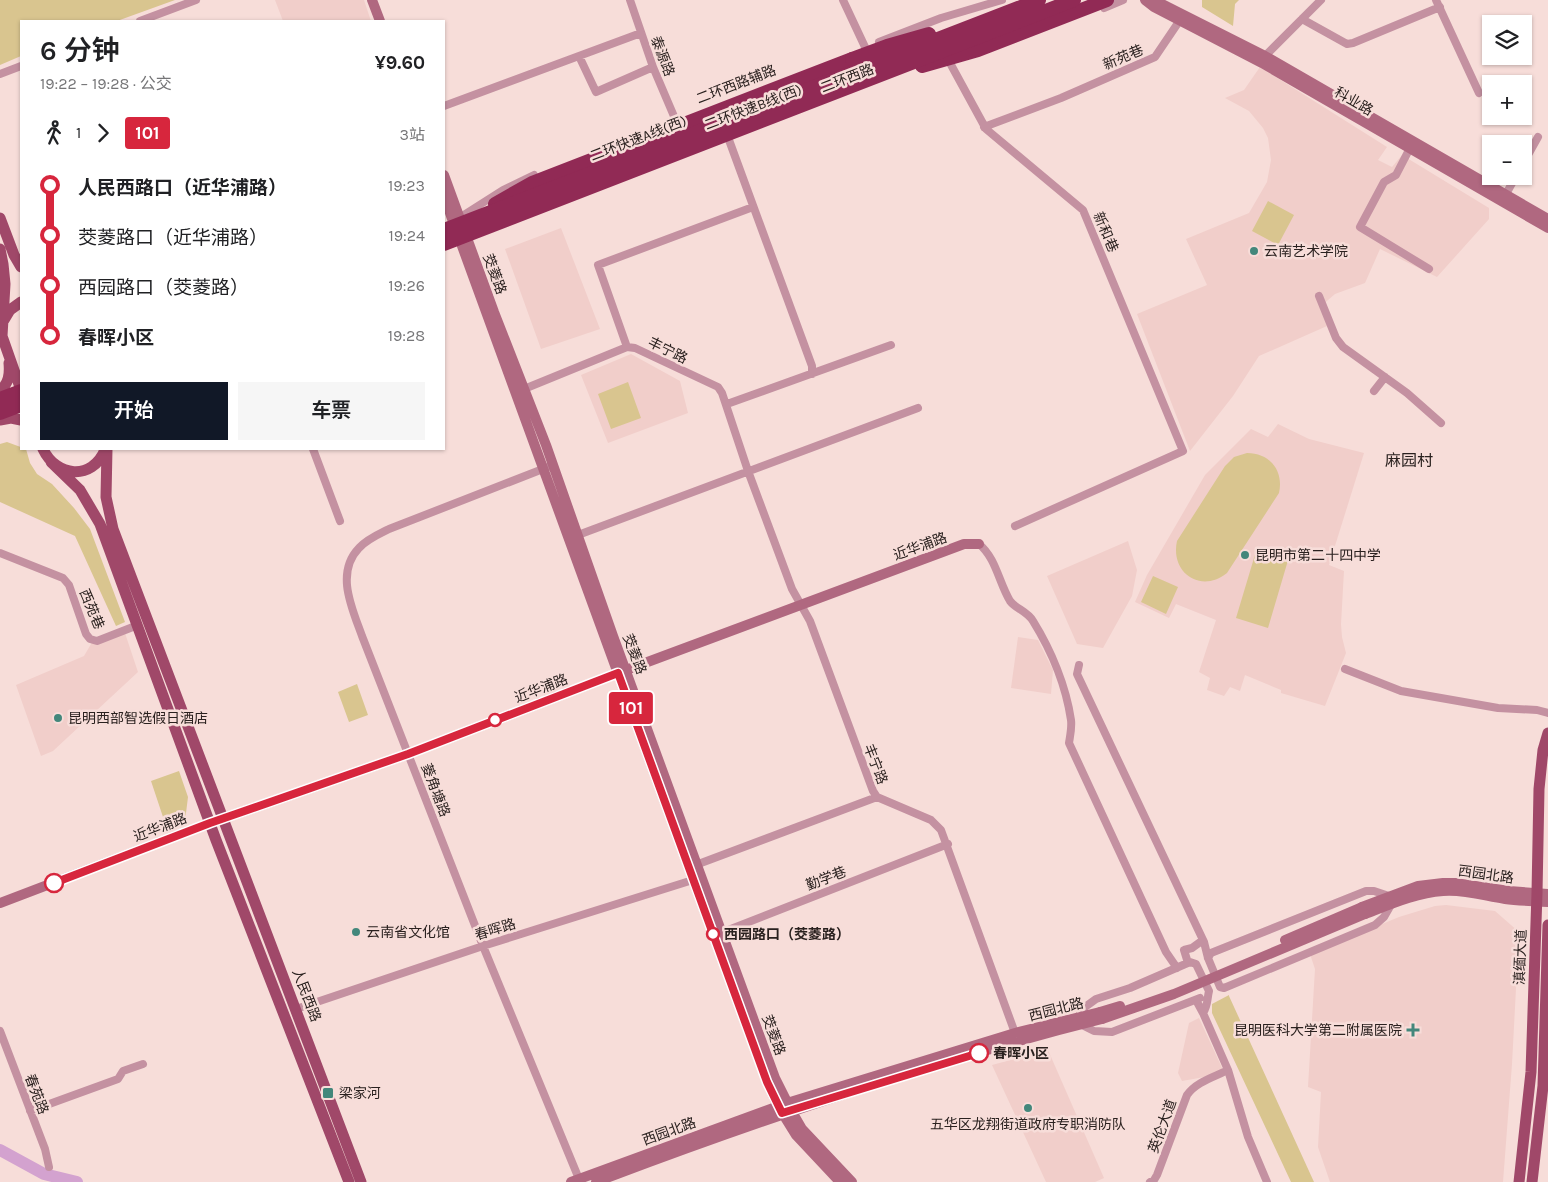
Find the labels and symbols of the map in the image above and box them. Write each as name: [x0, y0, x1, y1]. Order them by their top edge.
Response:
street label: 泰源路: [647, 34, 678, 79]
street label: 新苑巷: [1101, 41, 1146, 73]
street label: 二环西路: [818, 60, 876, 96]
street label: 二环西路辅路: [694, 61, 778, 107]
street label: 二环快速B线(西): [702, 81, 804, 134]
street label: 科业路: [1331, 84, 1376, 119]
street label: 二环快速A线(西): [588, 112, 689, 165]
street label: 新和巷: [1090, 210, 1122, 255]
place label: 云南艺术学院: [1264, 243, 1348, 260]
marker: 云南艺术学院: [1248, 245, 1260, 257]
street label: 茭菱路: [479, 252, 510, 297]
street label: 丰宁路: [645, 334, 690, 367]
district label: 麻园村: [1385, 451, 1433, 470]
street label: 近华浦路: [891, 529, 949, 564]
place label: 昆明市第二十四中学: [1255, 547, 1381, 564]
marker: 昆明市第二十四中学: [1239, 549, 1251, 561]
street label: 西苑巷: [76, 587, 108, 632]
street label: 茭菱路: [619, 632, 650, 677]
street label: 近华浦路: [512, 670, 570, 706]
line badge: 101: [602, 692, 660, 724]
place label: 昆明西部智选假日酒店: [68, 710, 208, 727]
marker: 昆明西部智选假日酒店: [52, 712, 64, 724]
unlabelled marker: [488, 713, 502, 727]
street label: 丰宁路: [860, 742, 891, 787]
street label: 菱角塘路: [418, 761, 454, 819]
street label: 近华浦路: [131, 809, 189, 845]
street label: 西园北路: [1457, 862, 1515, 887]
street label: 勤学巷: [804, 863, 849, 894]
unlabelled marker: [44, 873, 64, 893]
street label: 春晖路: [473, 915, 518, 944]
place label: 云南省文化馆: [366, 924, 450, 941]
marker: 云南省文化馆: [350, 926, 362, 938]
place label: 西园路口（茭菱路）: [724, 926, 850, 943]
marker: 西园路口（茭菱路）: [706, 927, 720, 941]
street label: 滇缅大道: [1511, 929, 1530, 985]
street label: 人民西路: [289, 966, 325, 1024]
street label: 西园北路: [1027, 994, 1085, 1025]
street label: 茭菱路: [758, 1013, 789, 1058]
place label: 昆明医科大学第二附属医院: [1234, 1022, 1402, 1039]
marker: 昆明医科大学第二附属医院: [1406, 1023, 1420, 1037]
marker: 春晖小区: [969, 1043, 989, 1063]
place label: 春晖小区: [993, 1045, 1049, 1062]
street label: 春苑路: [21, 1072, 52, 1117]
place label: 梁家河: [339, 1085, 381, 1102]
marker: 梁家河: [321, 1086, 335, 1100]
street label: 英伦大道: [1145, 1097, 1180, 1155]
marker: 五华区龙翔街道政府专职消防队: [1022, 1102, 1034, 1114]
street label: 西园北路: [640, 1114, 698, 1149]
place label: 五华区龙翔街道政府专职消防队: [930, 1116, 1126, 1133]

